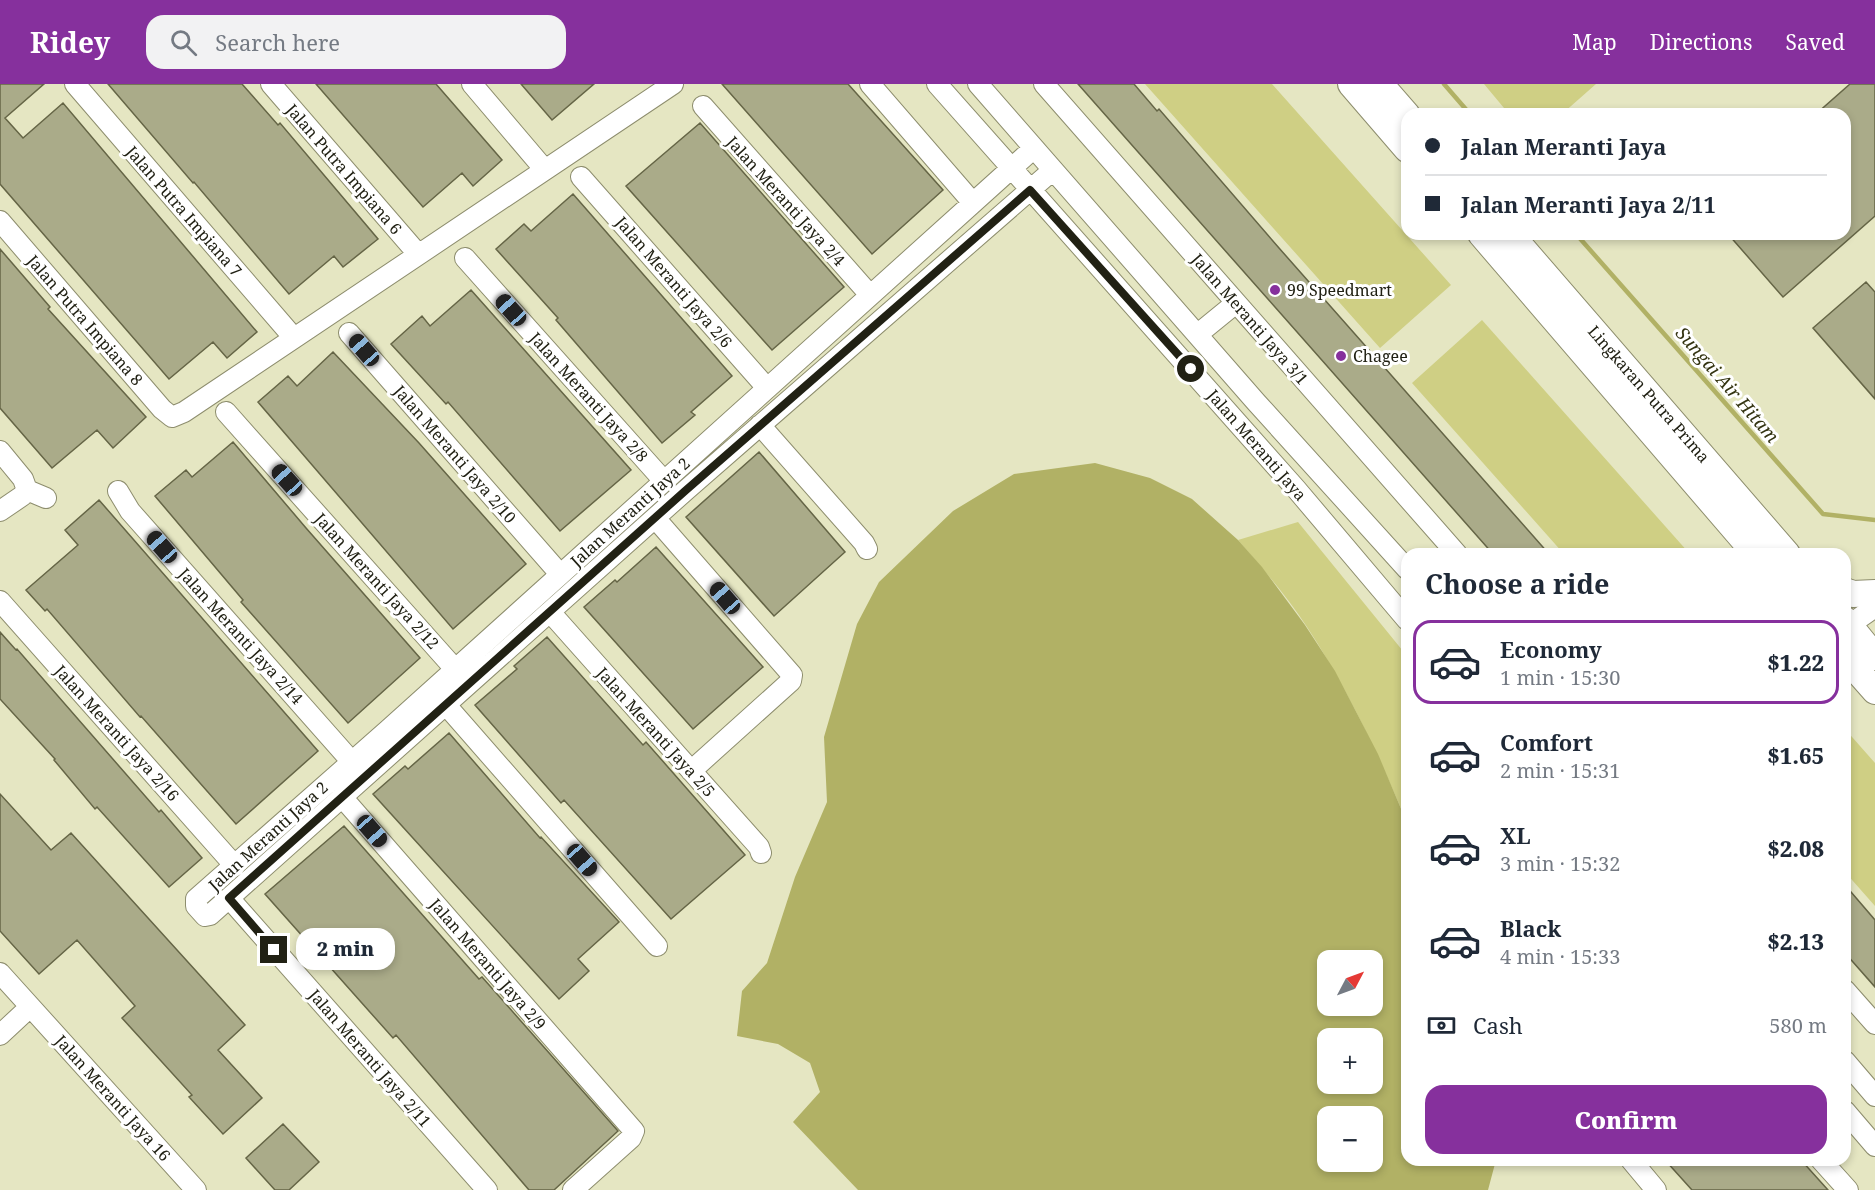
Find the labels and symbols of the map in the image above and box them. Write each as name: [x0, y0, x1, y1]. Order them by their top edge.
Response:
street label: Jalan Putra Impiana 6: [280, 98, 407, 239]
street label: Jalan Meranti Jaya 2/4: [721, 131, 850, 271]
street label: Jalan Putra Impiana 7: [120, 140, 247, 281]
street label: Jalan Meranti Jaya 2/6: [610, 211, 737, 352]
street label: Jalan Meranti Jaya 3/1: [1186, 248, 1313, 389]
street label: Jalan Putra Impiana 8: [21, 249, 148, 390]
place label: 99 Speedmart: [1287, 279, 1392, 301]
marker: 99 Speedmart: [1268, 283, 1282, 297]
car: [492, 291, 530, 329]
street label: Lingkaran Putra Prima: [1583, 321, 1715, 467]
water label: Sungai Air Hitam: [1671, 321, 1785, 447]
street label: Jalan Meranti Jaya 2/8: [524, 327, 653, 467]
car: [345, 331, 383, 369]
place label: Chagee: [1353, 345, 1408, 367]
marker: Chagee: [1334, 349, 1348, 363]
route start: [1177, 355, 1204, 382]
street label: Jalan Meranti Jaya 2/10: [388, 380, 521, 528]
street label: Jalan Meranti Jaya: [1202, 384, 1311, 505]
street label: Jalan Meranti Jaya 2: [565, 452, 694, 572]
car: [268, 461, 306, 499]
street label: Jalan Meranti Jaya 2/12: [309, 507, 444, 654]
car: [143, 528, 181, 566]
street label: Jalan Meranti Jaya 2/14: [173, 562, 308, 709]
car: [706, 579, 744, 617]
street label: Jalan Meranti Jaya 2/16: [49, 659, 184, 806]
street label: Jalan Meranti Jaya 2/5: [591, 662, 720, 802]
street label: Jalan Meranti Jaya 2: [203, 776, 332, 896]
car: [353, 812, 391, 850]
car: [563, 841, 601, 879]
street label: Jalan Meranti Jaya 2/9: [424, 893, 551, 1034]
callout: 2 min: [295, 929, 394, 971]
route end: [260, 936, 287, 963]
north arrow: [1317, 950, 1383, 1016]
street label: Jalan Meranti Jaya 2/11: [303, 984, 436, 1132]
street label: Jalan Meranti Jaya 16: [50, 1029, 176, 1166]

